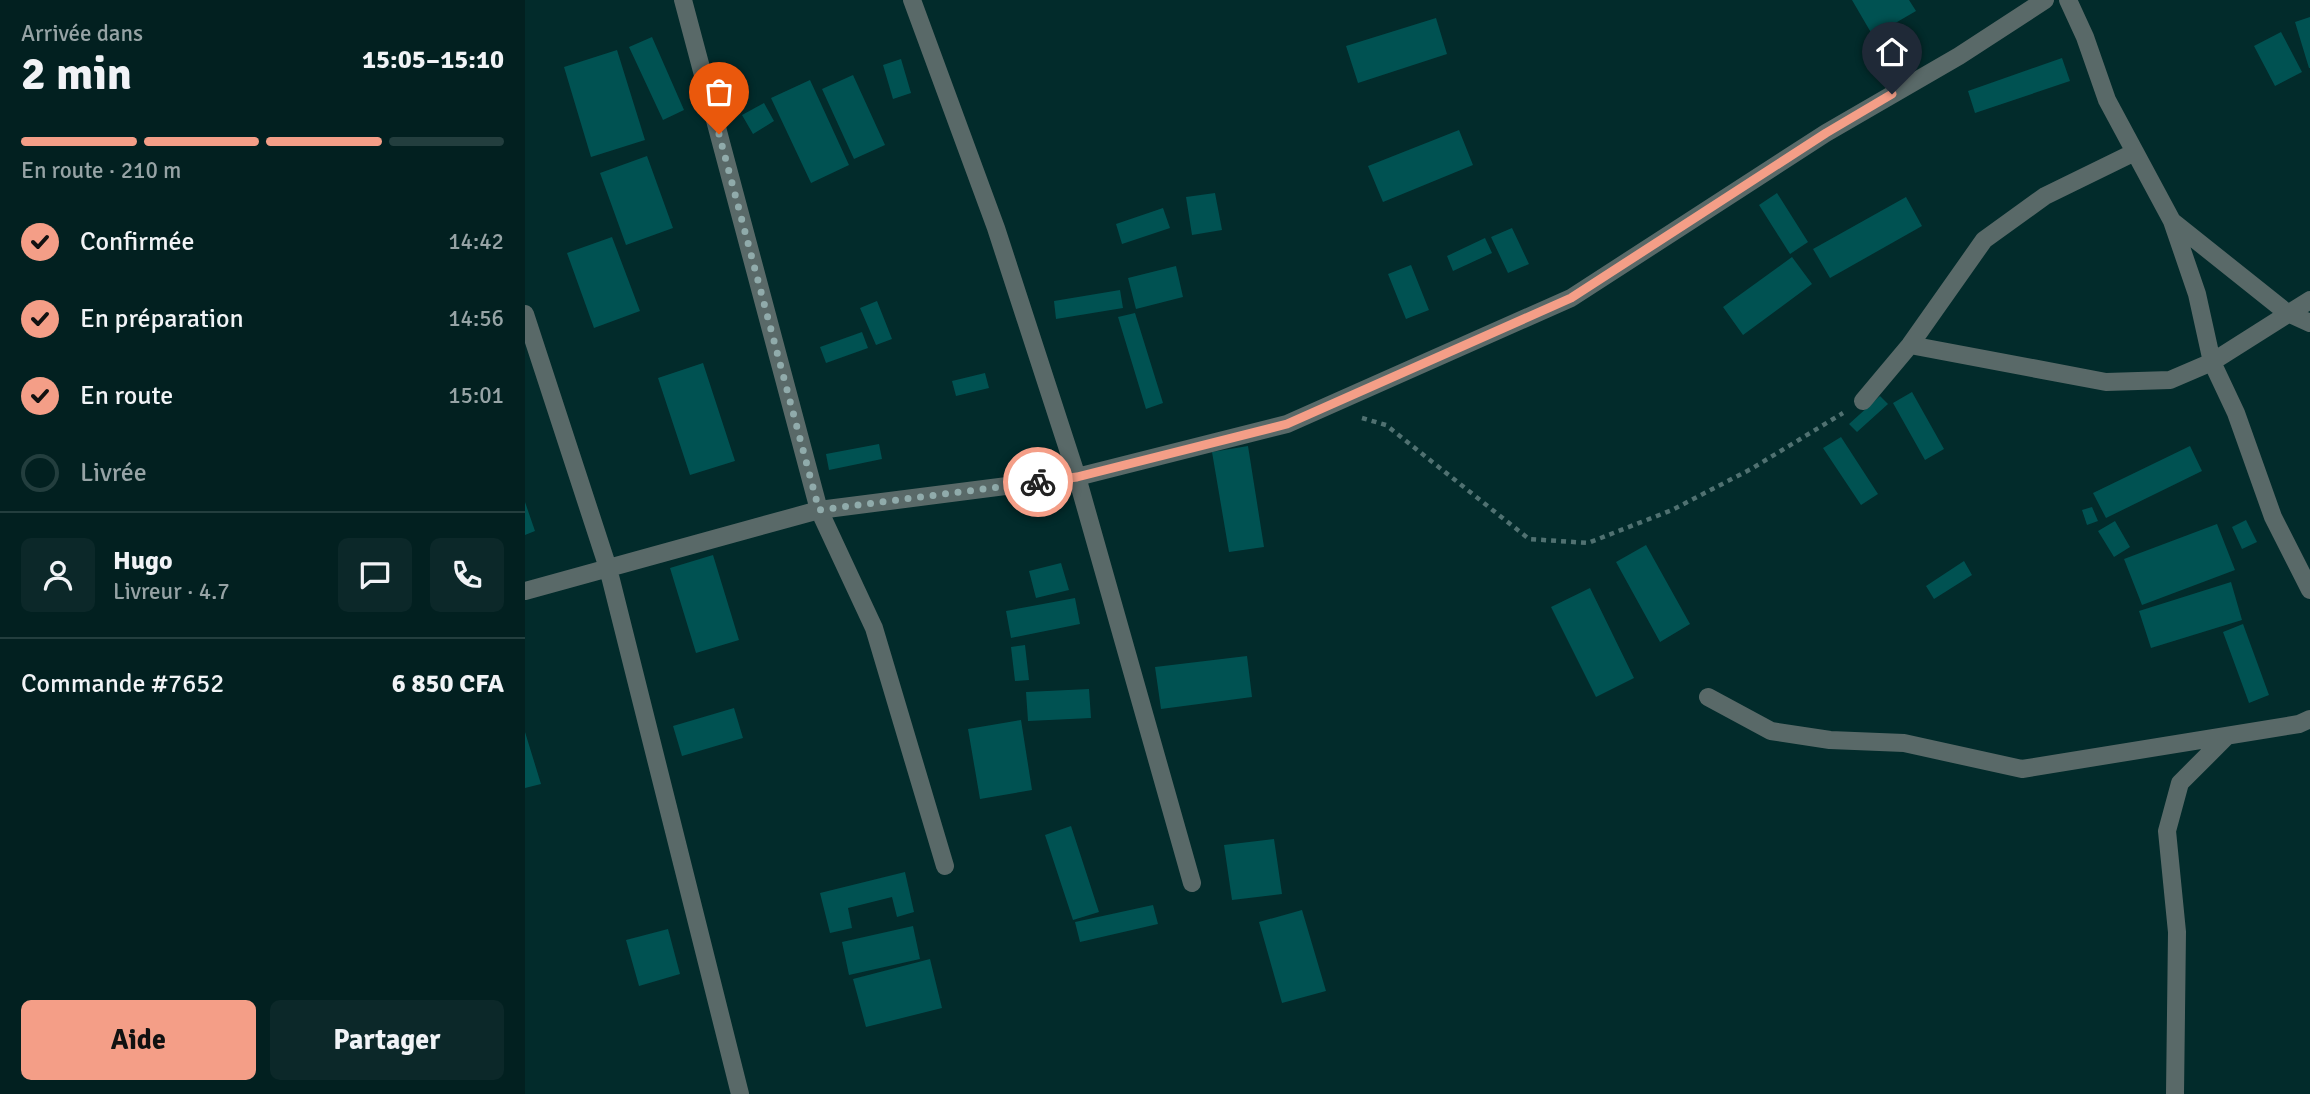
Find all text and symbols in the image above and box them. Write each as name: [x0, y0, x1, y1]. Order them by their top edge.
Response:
text: Arrivée dans: [21, 19, 143, 48]
pin: [1862, 22, 1922, 94]
icon: home: [1873, 33, 1911, 71]
text: 15:05–15:10: [362, 44, 504, 76]
text: 2 min: [21, 46, 132, 102]
pin: [689, 62, 749, 134]
icon: bag: [700, 73, 738, 111]
text: En route · 210 m: [21, 156, 181, 185]
icon: check: [21, 223, 59, 261]
text: Confirmée: [80, 226, 195, 258]
text: 14:42: [448, 227, 504, 256]
icon: check: [21, 300, 59, 338]
text: En préparation: [80, 303, 244, 335]
text: 14:56: [448, 304, 504, 333]
icon: check: [21, 377, 59, 415]
text: En route: [80, 380, 173, 412]
text: 15:01: [448, 381, 504, 410]
courier: [1003, 447, 1073, 517]
text: Livrée: [80, 457, 147, 489]
icon: bike: [1019, 463, 1057, 501]
button: person: [21, 538, 95, 612]
button: chat: [338, 538, 412, 612]
button: phone: [430, 538, 504, 612]
text: Hugo: [113, 545, 173, 577]
text: Livreur · 4.7: [113, 577, 230, 606]
text: Commande #7652: [21, 668, 224, 700]
text: 6 850 CFA: [392, 668, 504, 700]
button: Aide: [21, 1000, 256, 1080]
button: Partager: [270, 1000, 504, 1080]

